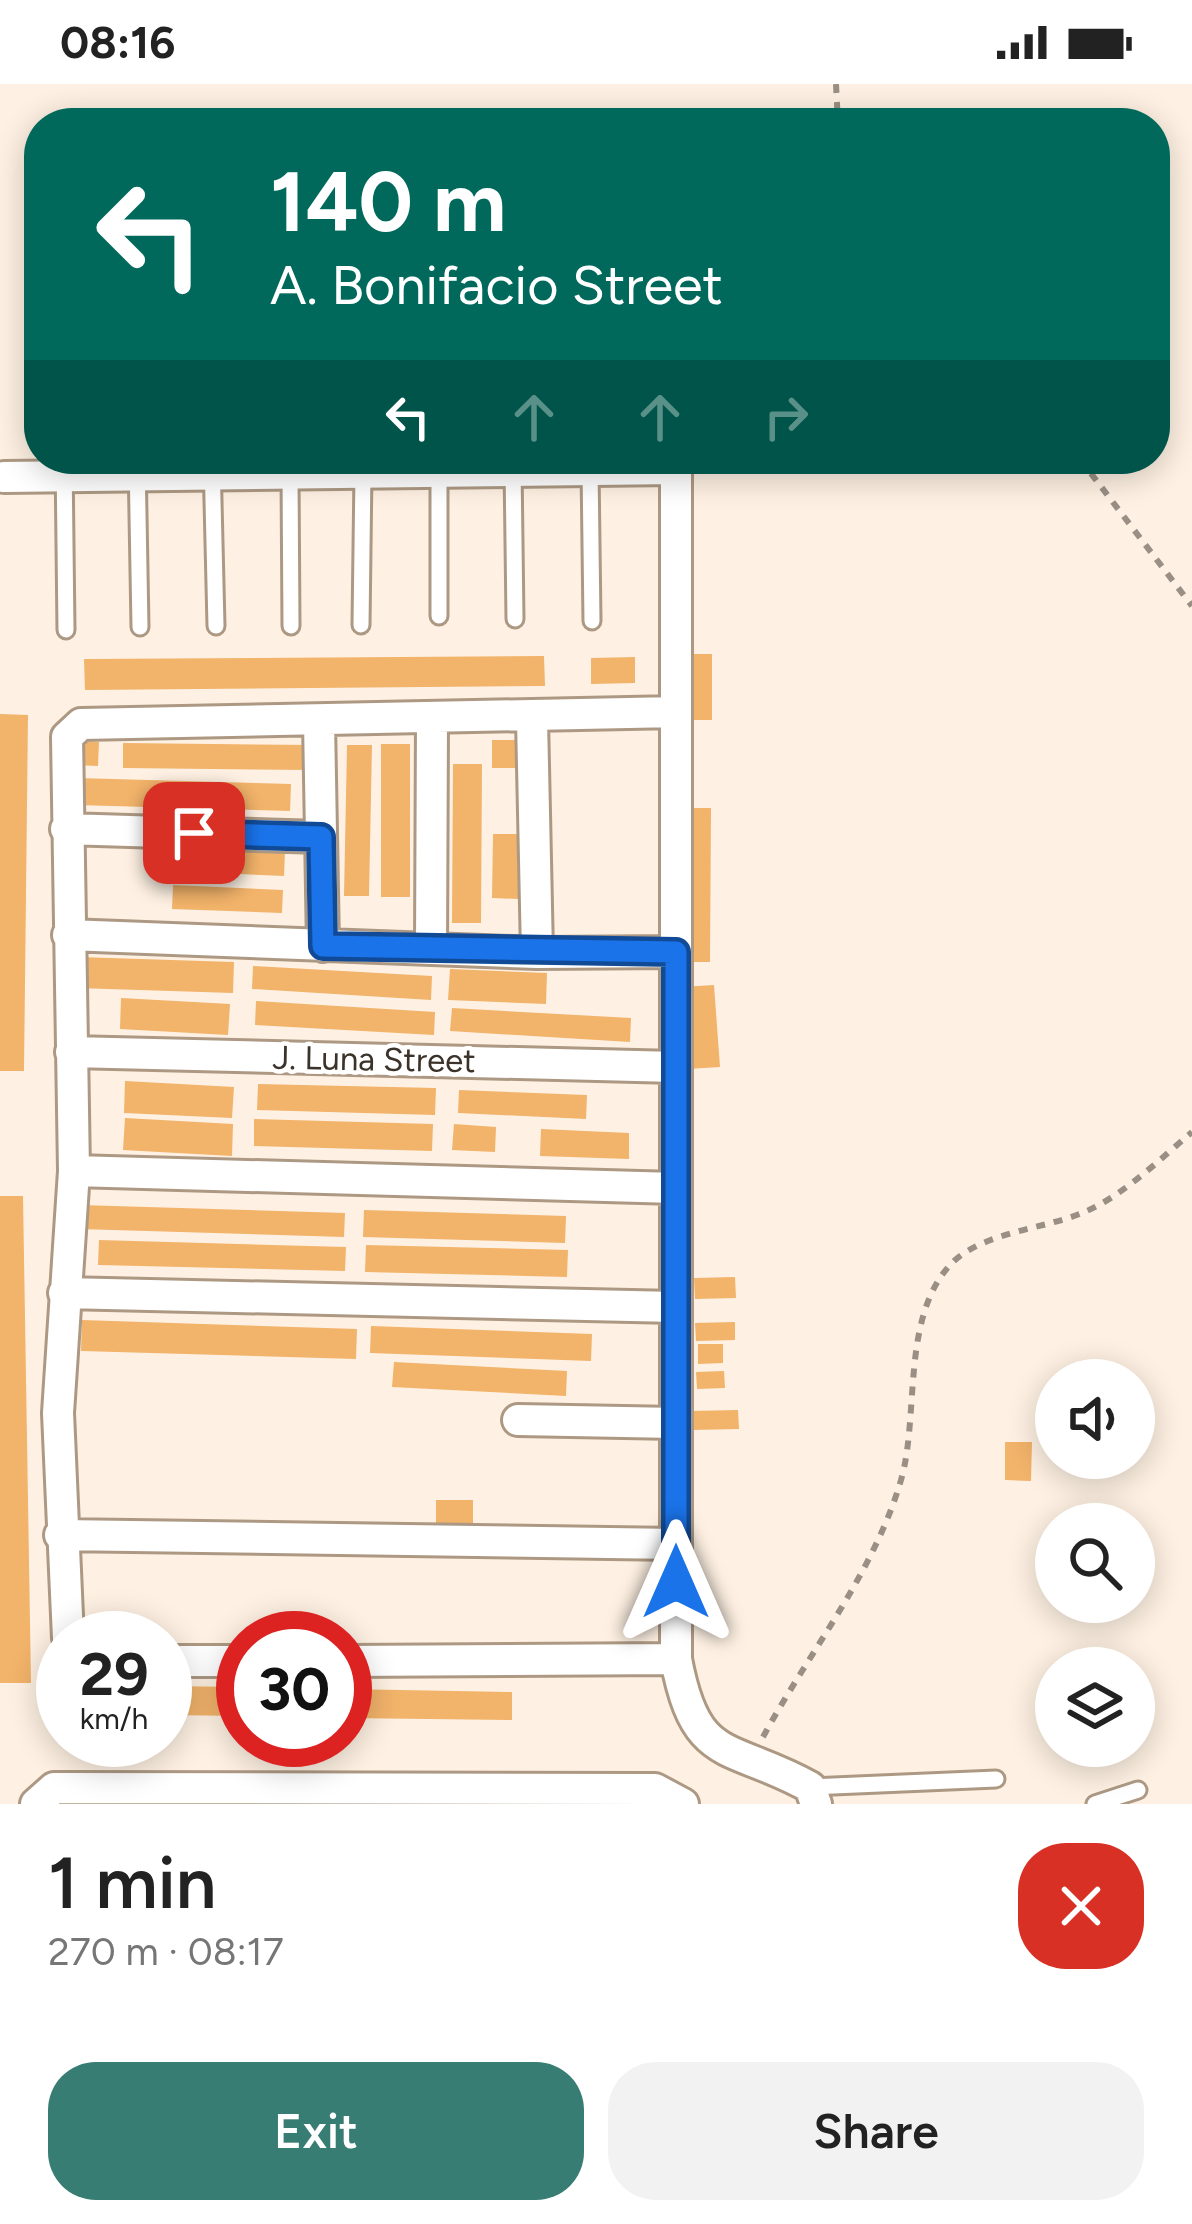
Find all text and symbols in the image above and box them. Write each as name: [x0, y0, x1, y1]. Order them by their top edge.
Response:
text: 08:16: [60, 15, 175, 69]
text: 140 m: [270, 151, 506, 252]
icon: left: [72, 156, 228, 312]
text: A. Bonifacio Street: [270, 253, 723, 318]
icon: left: [375, 384, 441, 450]
icon: ahead: [501, 384, 567, 450]
icon: ahead: [627, 384, 693, 450]
icon: right: [753, 384, 819, 450]
pin: [143, 782, 245, 884]
icon: arrive: [161, 800, 227, 866]
street label: J. Luna Street: [272, 1038, 476, 1080]
map controls: [1035, 1359, 1155, 1767]
button: sound: [1035, 1359, 1155, 1479]
button: search: [1035, 1503, 1155, 1623]
position arrow: [613, 1519, 739, 1645]
speed limit sign: 30: [216, 1611, 372, 1767]
text: 29: [79, 1638, 149, 1710]
button: layers: [1035, 1647, 1155, 1767]
text: km/h: [80, 1700, 148, 1737]
text: 1 min: [48, 1840, 216, 1926]
button: close: [1018, 1843, 1144, 1969]
text: 270 m · 08:17: [48, 1928, 284, 1975]
button: Exit: [48, 2062, 584, 2200]
button: Share: [608, 2062, 1144, 2200]

